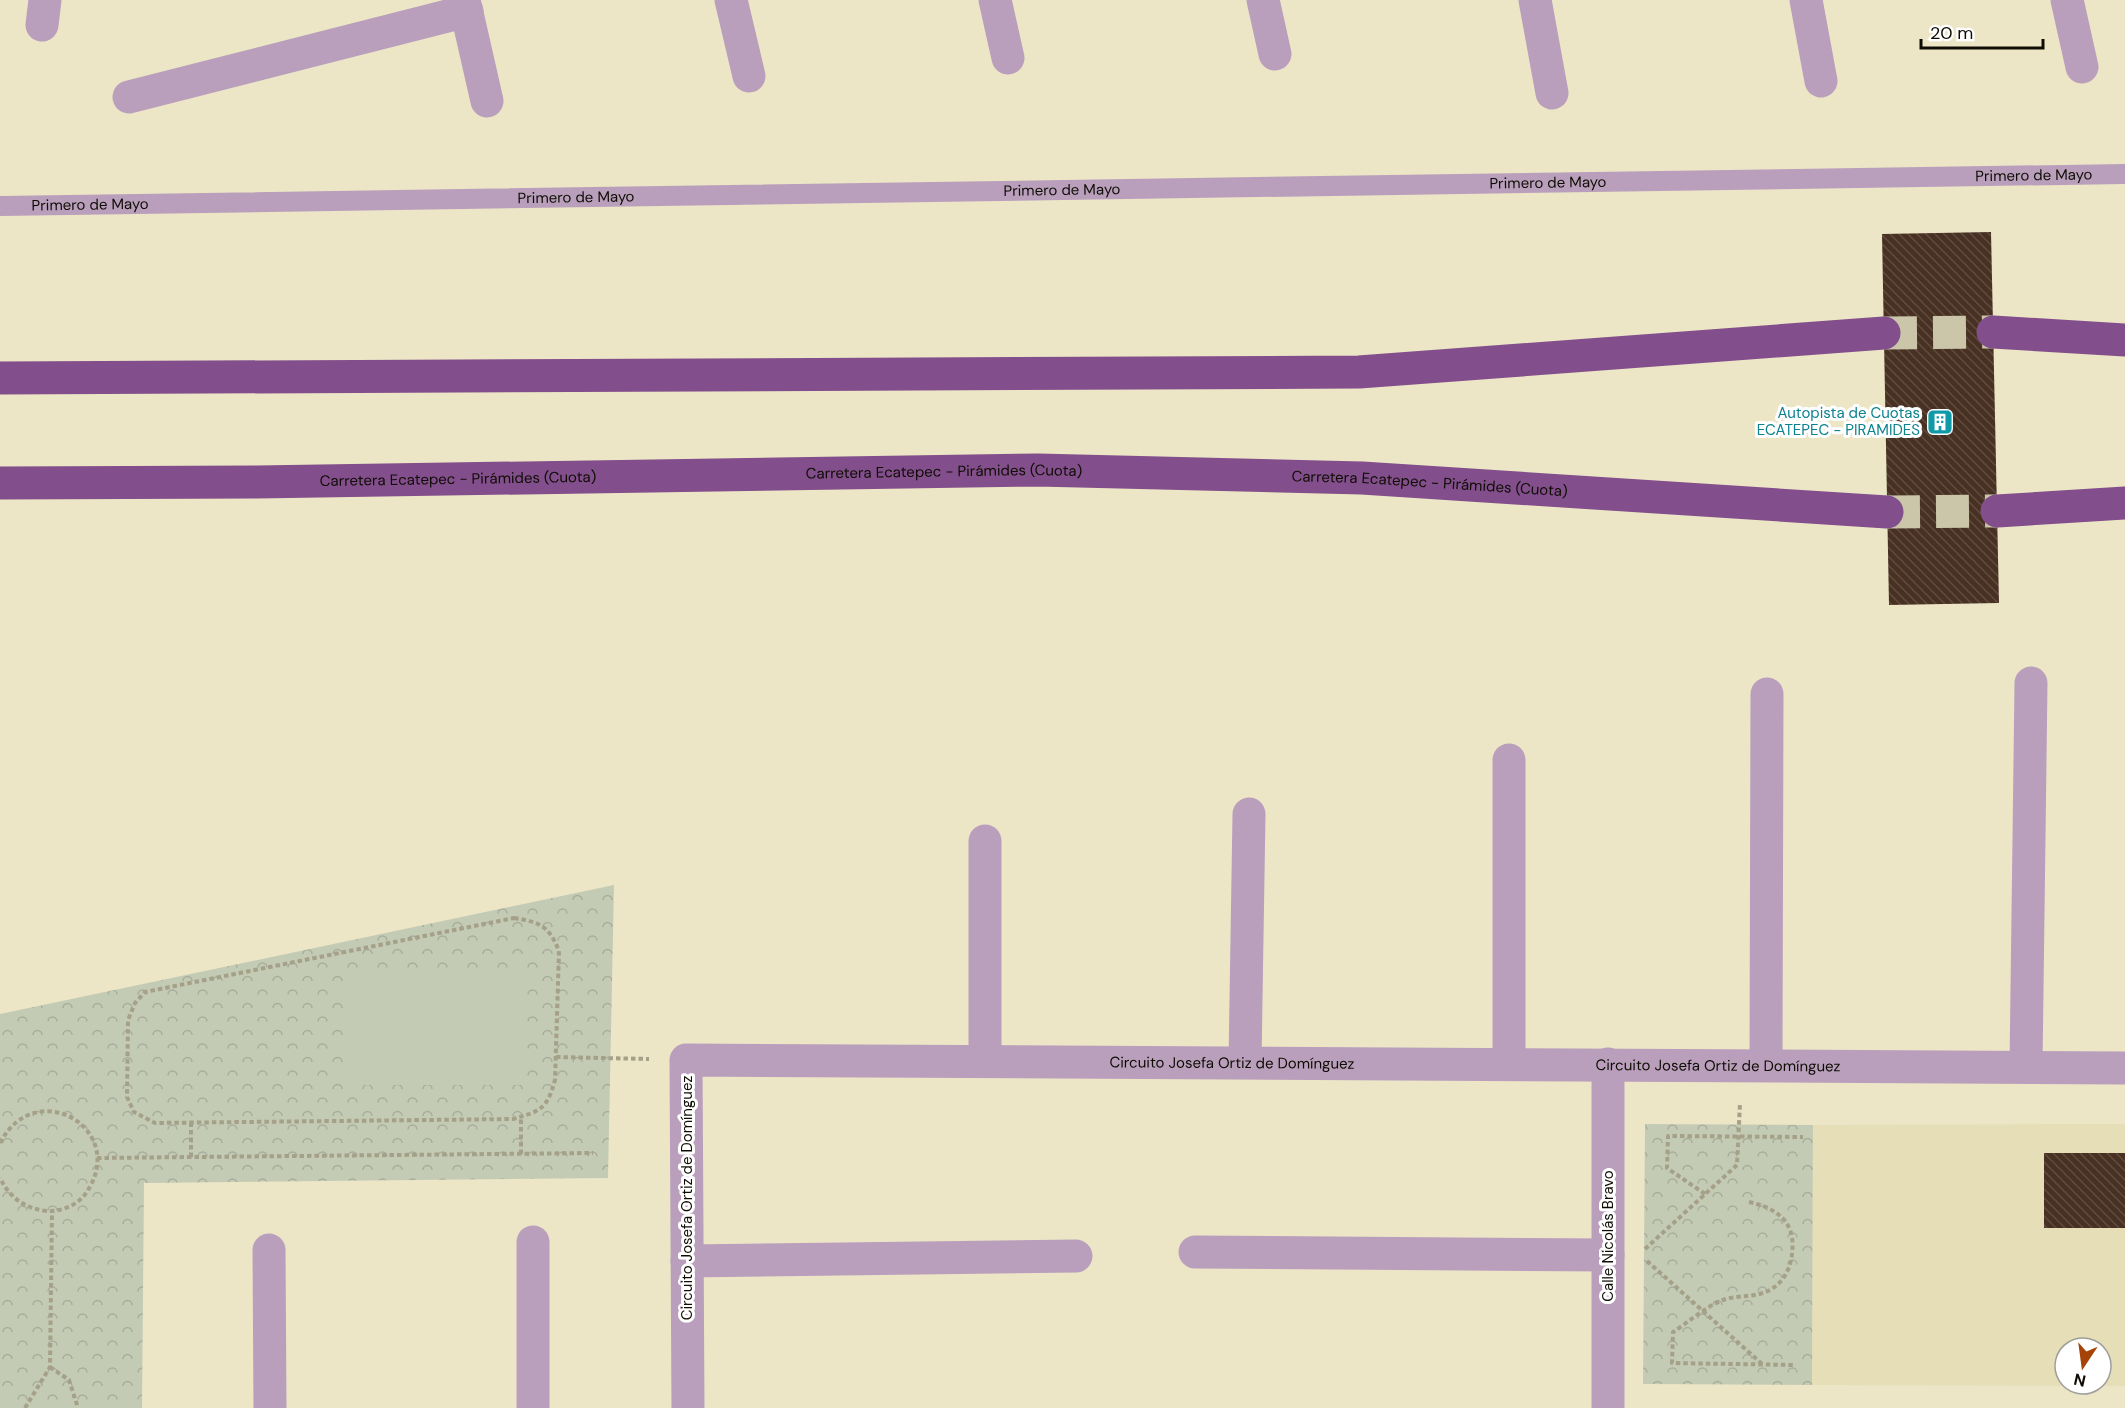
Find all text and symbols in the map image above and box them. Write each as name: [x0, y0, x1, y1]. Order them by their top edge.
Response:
scale bar: [1921, 12, 2042, 50]
text: 20 m: [1930, 21, 1973, 45]
street label: Primero de Mayo: [1975, 164, 2093, 186]
street label: Primero de Mayo: [1489, 172, 1607, 194]
street label: Primero de Mayo: [1003, 179, 1121, 201]
street label: Primero de Mayo: [517, 186, 635, 208]
street label: Primero de Mayo: [31, 194, 149, 216]
place label: Autopista de Cuotas ECATEPEC - PIRAMIDES: [1757, 403, 1920, 440]
building icon: Autopista de Cuotas ECATEPEC - PIRAMIDES: [1925, 407, 1955, 437]
street label: Carretera Ecatepec - Pirámides (Cuota): [805, 460, 1082, 484]
street label: Carretera Ecatepec - Pirámides (Cuota): [1291, 466, 1568, 501]
street label: Carretera Ecatepec - Pirámides (Cuota): [320, 467, 596, 491]
street label: Circuito Josefa Ortiz de Domínguez: [1109, 1052, 1355, 1074]
street label: Circuito Josefa Ortiz de Domínguez: [1595, 1055, 1841, 1076]
street label: Circuito Josefa Ortiz de Domínguez: [677, 1076, 697, 1320]
street label: Calle Nicolás Bravo: [1598, 1170, 1618, 1302]
north arrow: [2053, 1336, 2113, 1396]
text: N: [2072, 1369, 2088, 1392]

